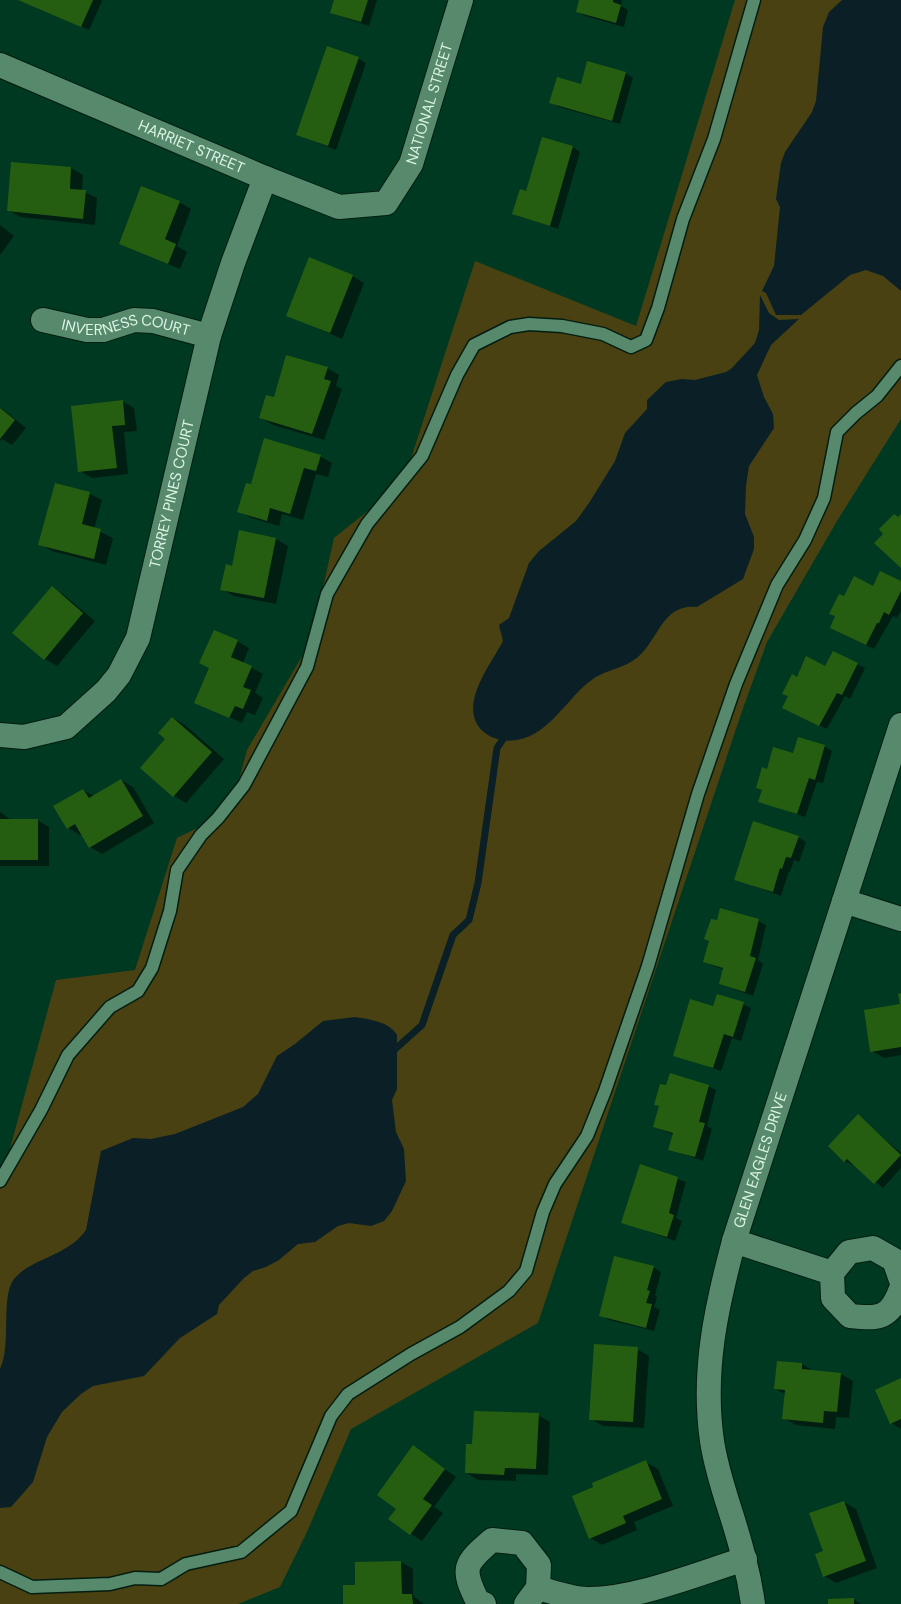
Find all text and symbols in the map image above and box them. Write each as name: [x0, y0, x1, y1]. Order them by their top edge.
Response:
street label: NATIONAL STREET: [401, 41, 457, 167]
street label: HARRIET STREET: [135, 115, 248, 178]
street label: INVERNESS COURT: [60, 309, 192, 340]
street label: TORREY PINES COURT: [145, 418, 199, 570]
street label: GLEN EAGLES DRIVE: [729, 1090, 792, 1231]

